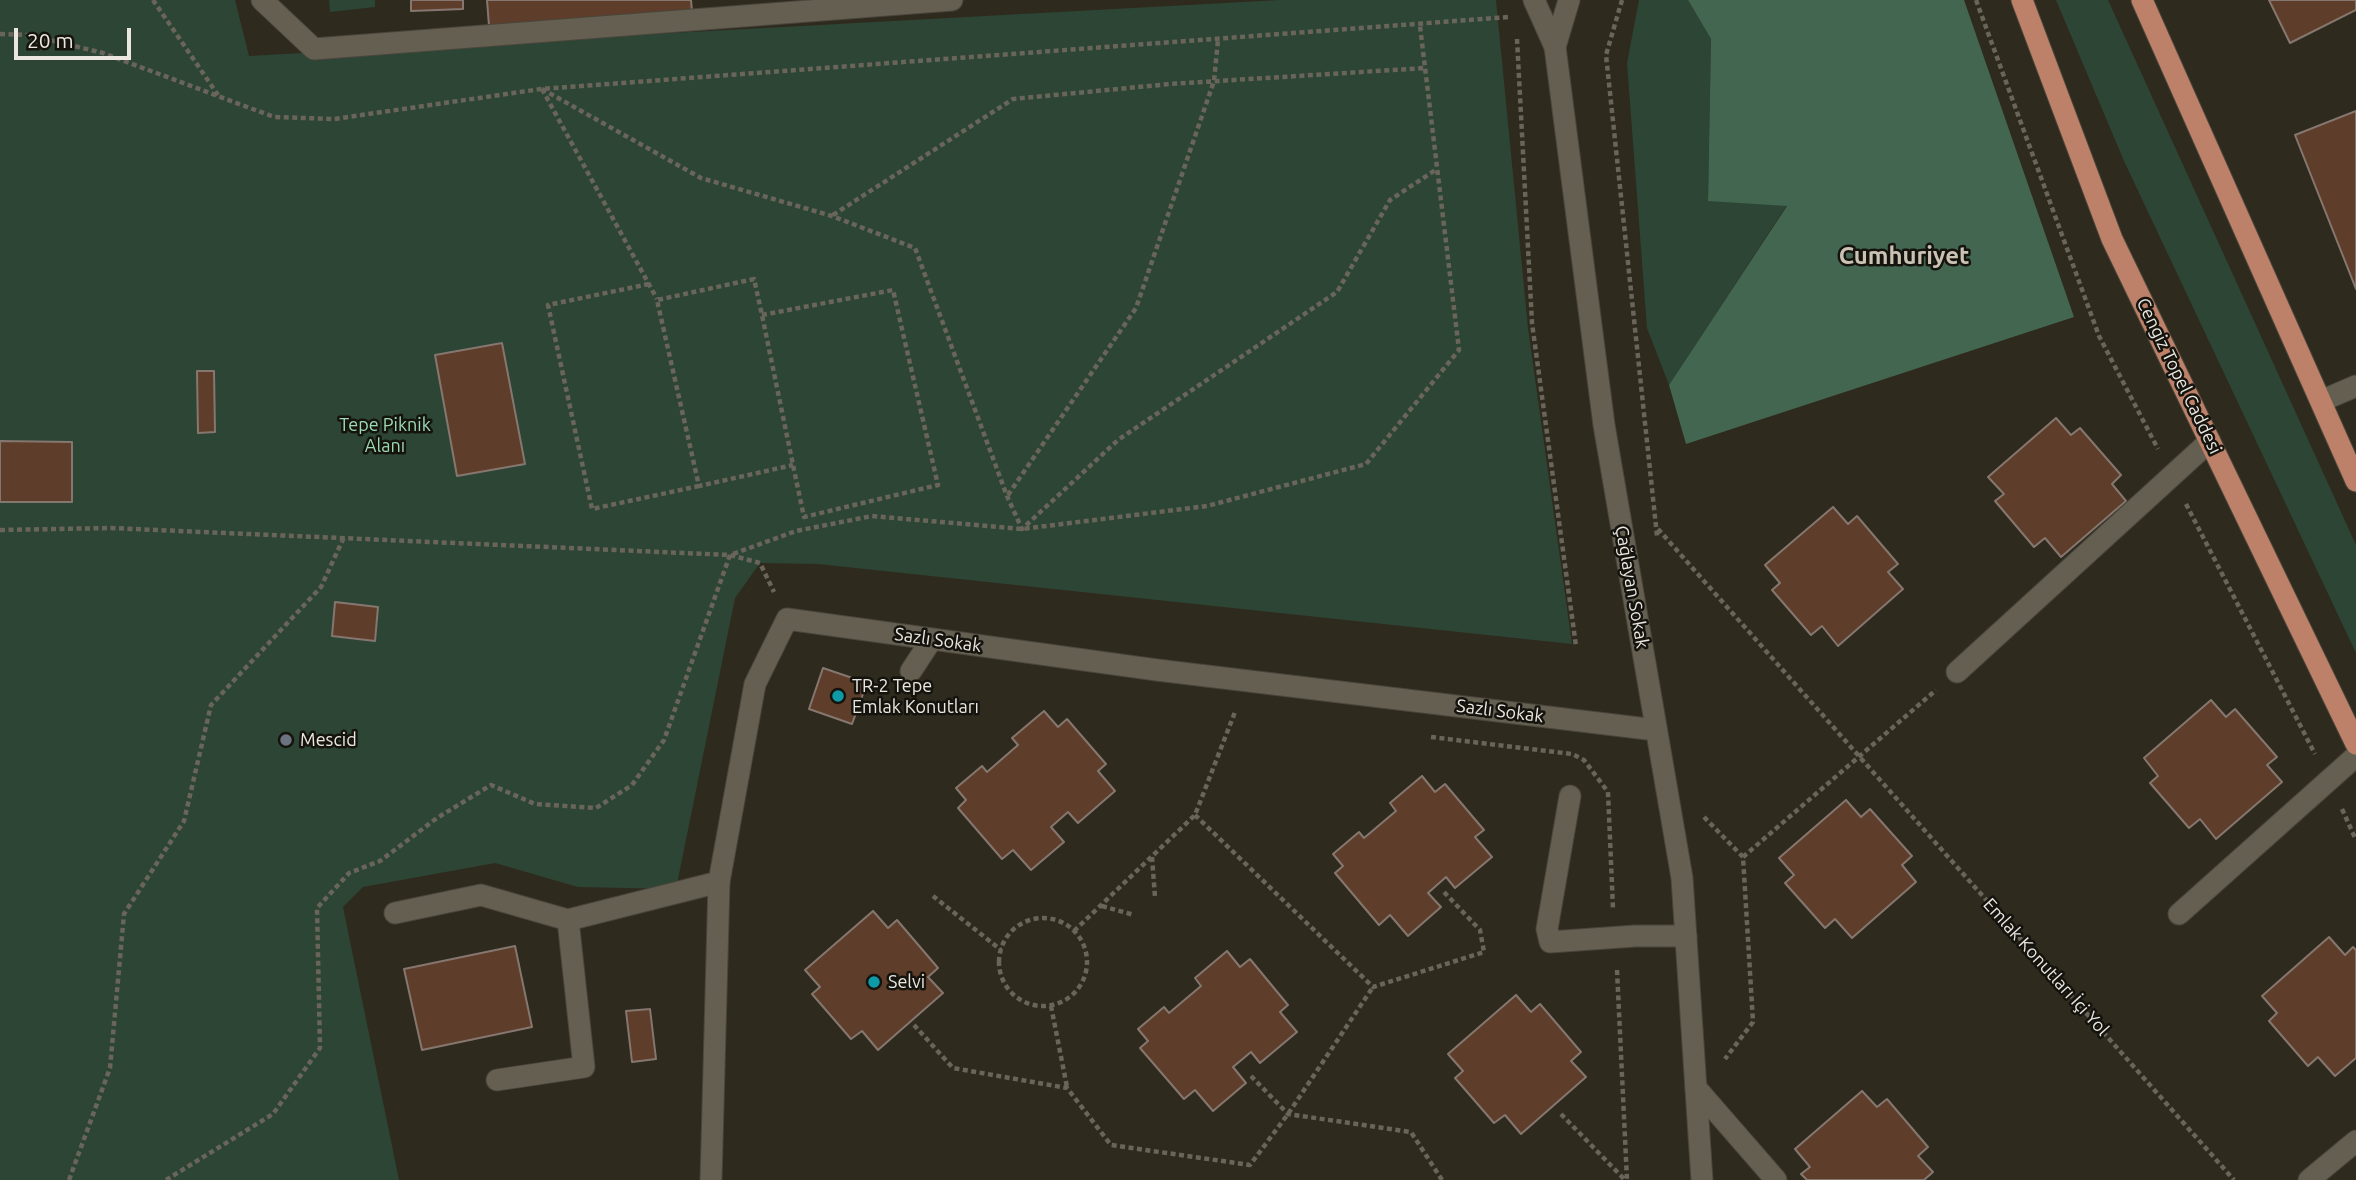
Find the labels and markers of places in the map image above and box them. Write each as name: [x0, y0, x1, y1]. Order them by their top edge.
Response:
place label: TR-2 Tepe Emlak Konutları: [852, 675, 979, 718]
marker: TR-2 Tepe Emlak Konutları: [830, 688, 846, 704]
place label: Mescid: [300, 729, 357, 751]
marker: Mescid: [278, 732, 294, 748]
place label: Selvi: [888, 971, 925, 993]
marker: Selvi: [866, 974, 882, 990]

